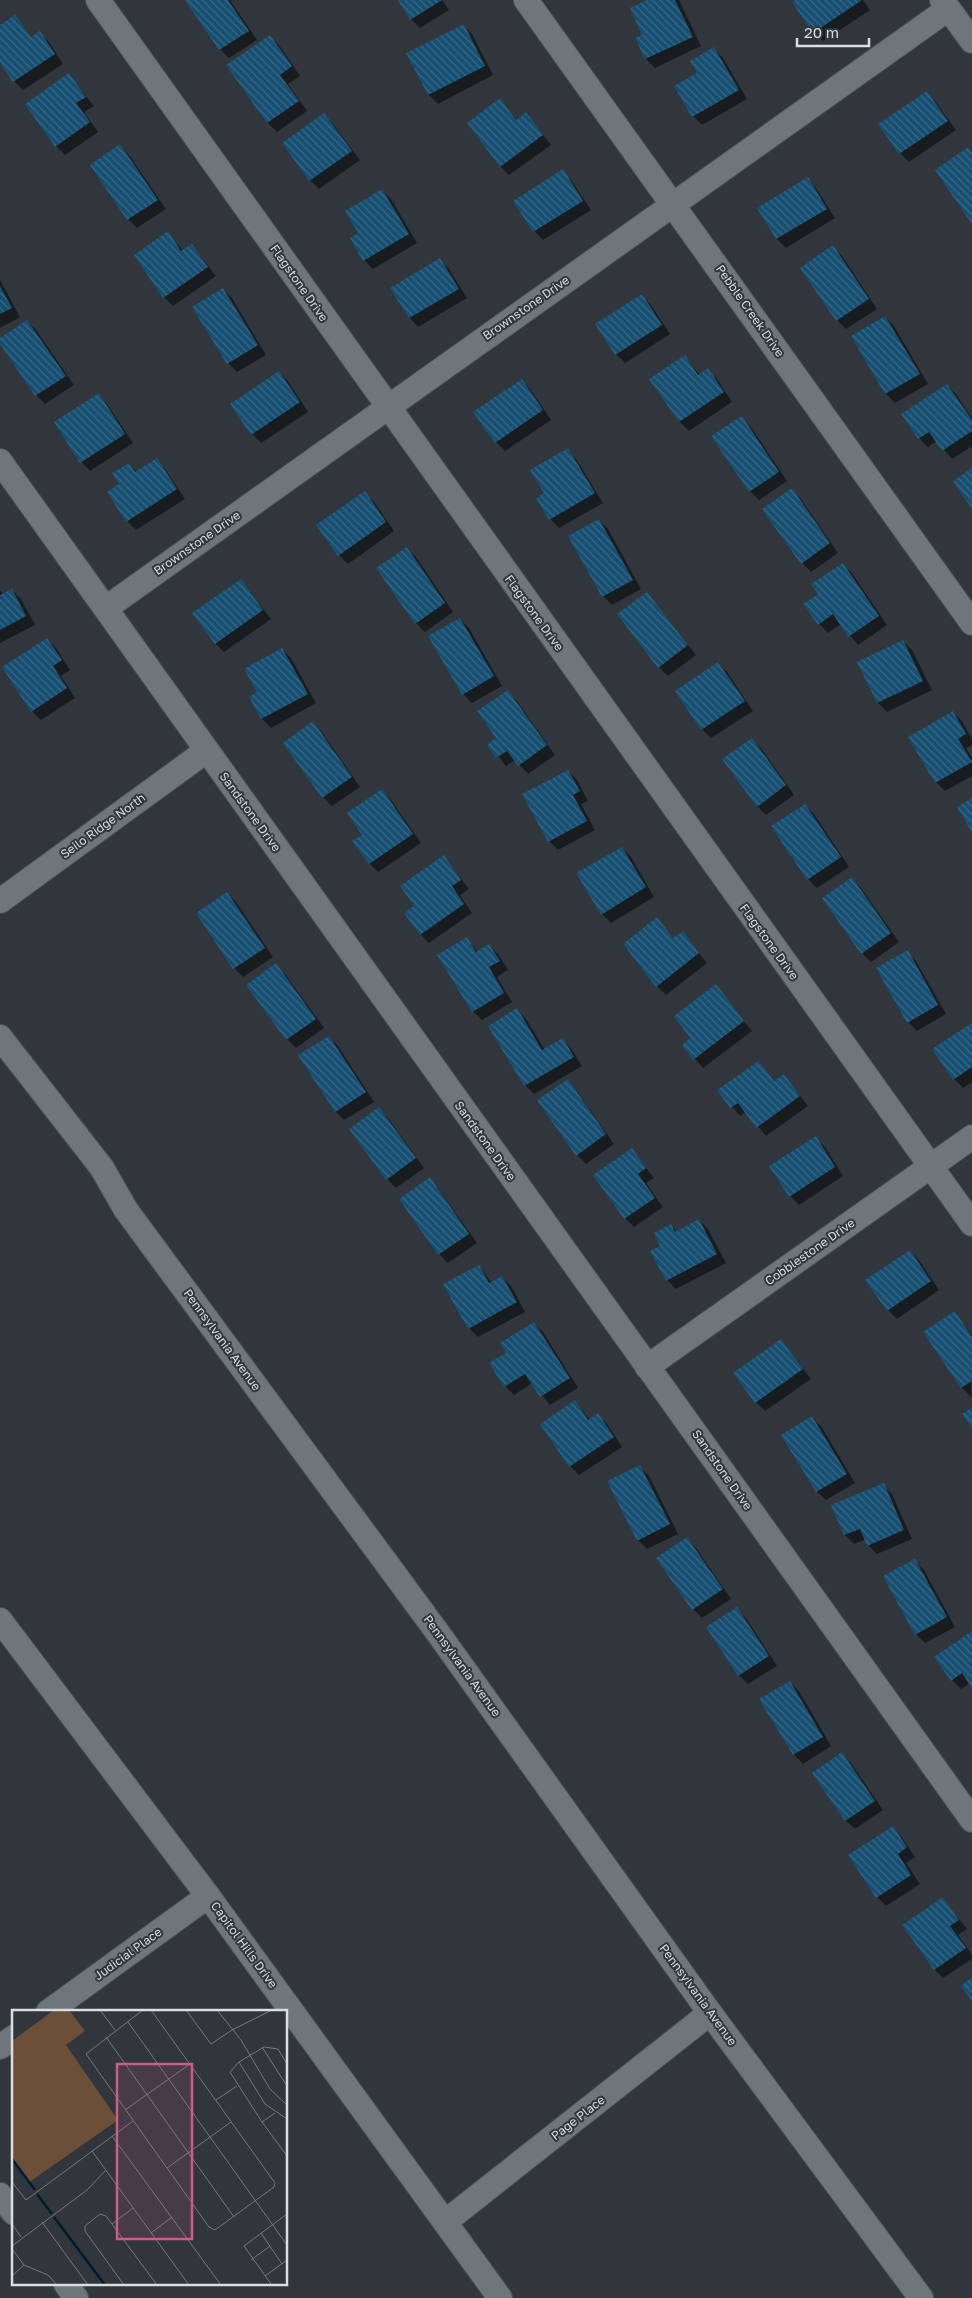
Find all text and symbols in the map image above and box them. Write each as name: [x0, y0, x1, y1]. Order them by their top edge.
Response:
scale bar: [797, 15, 870, 47]
text: 20 m: [804, 23, 839, 41]
street label: Flagstone Drive: [267, 241, 332, 324]
street label: Pebble Creek Drive: [713, 262, 788, 360]
street label: Brownstone Drive: [480, 272, 572, 343]
street label: Brownstone Drive: [151, 507, 243, 578]
street label: Flagstone Drive: [502, 572, 567, 654]
street label: Sandstone Drive: [217, 769, 284, 854]
street label: Seilo Ridge North: [57, 790, 148, 861]
street label: Flagstone Drive: [737, 901, 802, 983]
street label: Sandstone Drive: [452, 1098, 519, 1183]
street label: Cobblestone Drive: [762, 1215, 858, 1288]
street label: Pennsylvania Avenue: [180, 1286, 264, 1393]
street label: Sandstone Drive: [689, 1427, 756, 1513]
street label: Pennsylvania Avenue: [420, 1612, 504, 1719]
street label: Capitol Hills Drive: [208, 1898, 281, 1991]
street label: Judicial Place: [91, 1924, 164, 1983]
street label: Pennsylvania Avenue: [656, 1941, 740, 2048]
inset map: [12, 2010, 288, 2286]
street label: Page Place: [548, 2092, 607, 2143]

